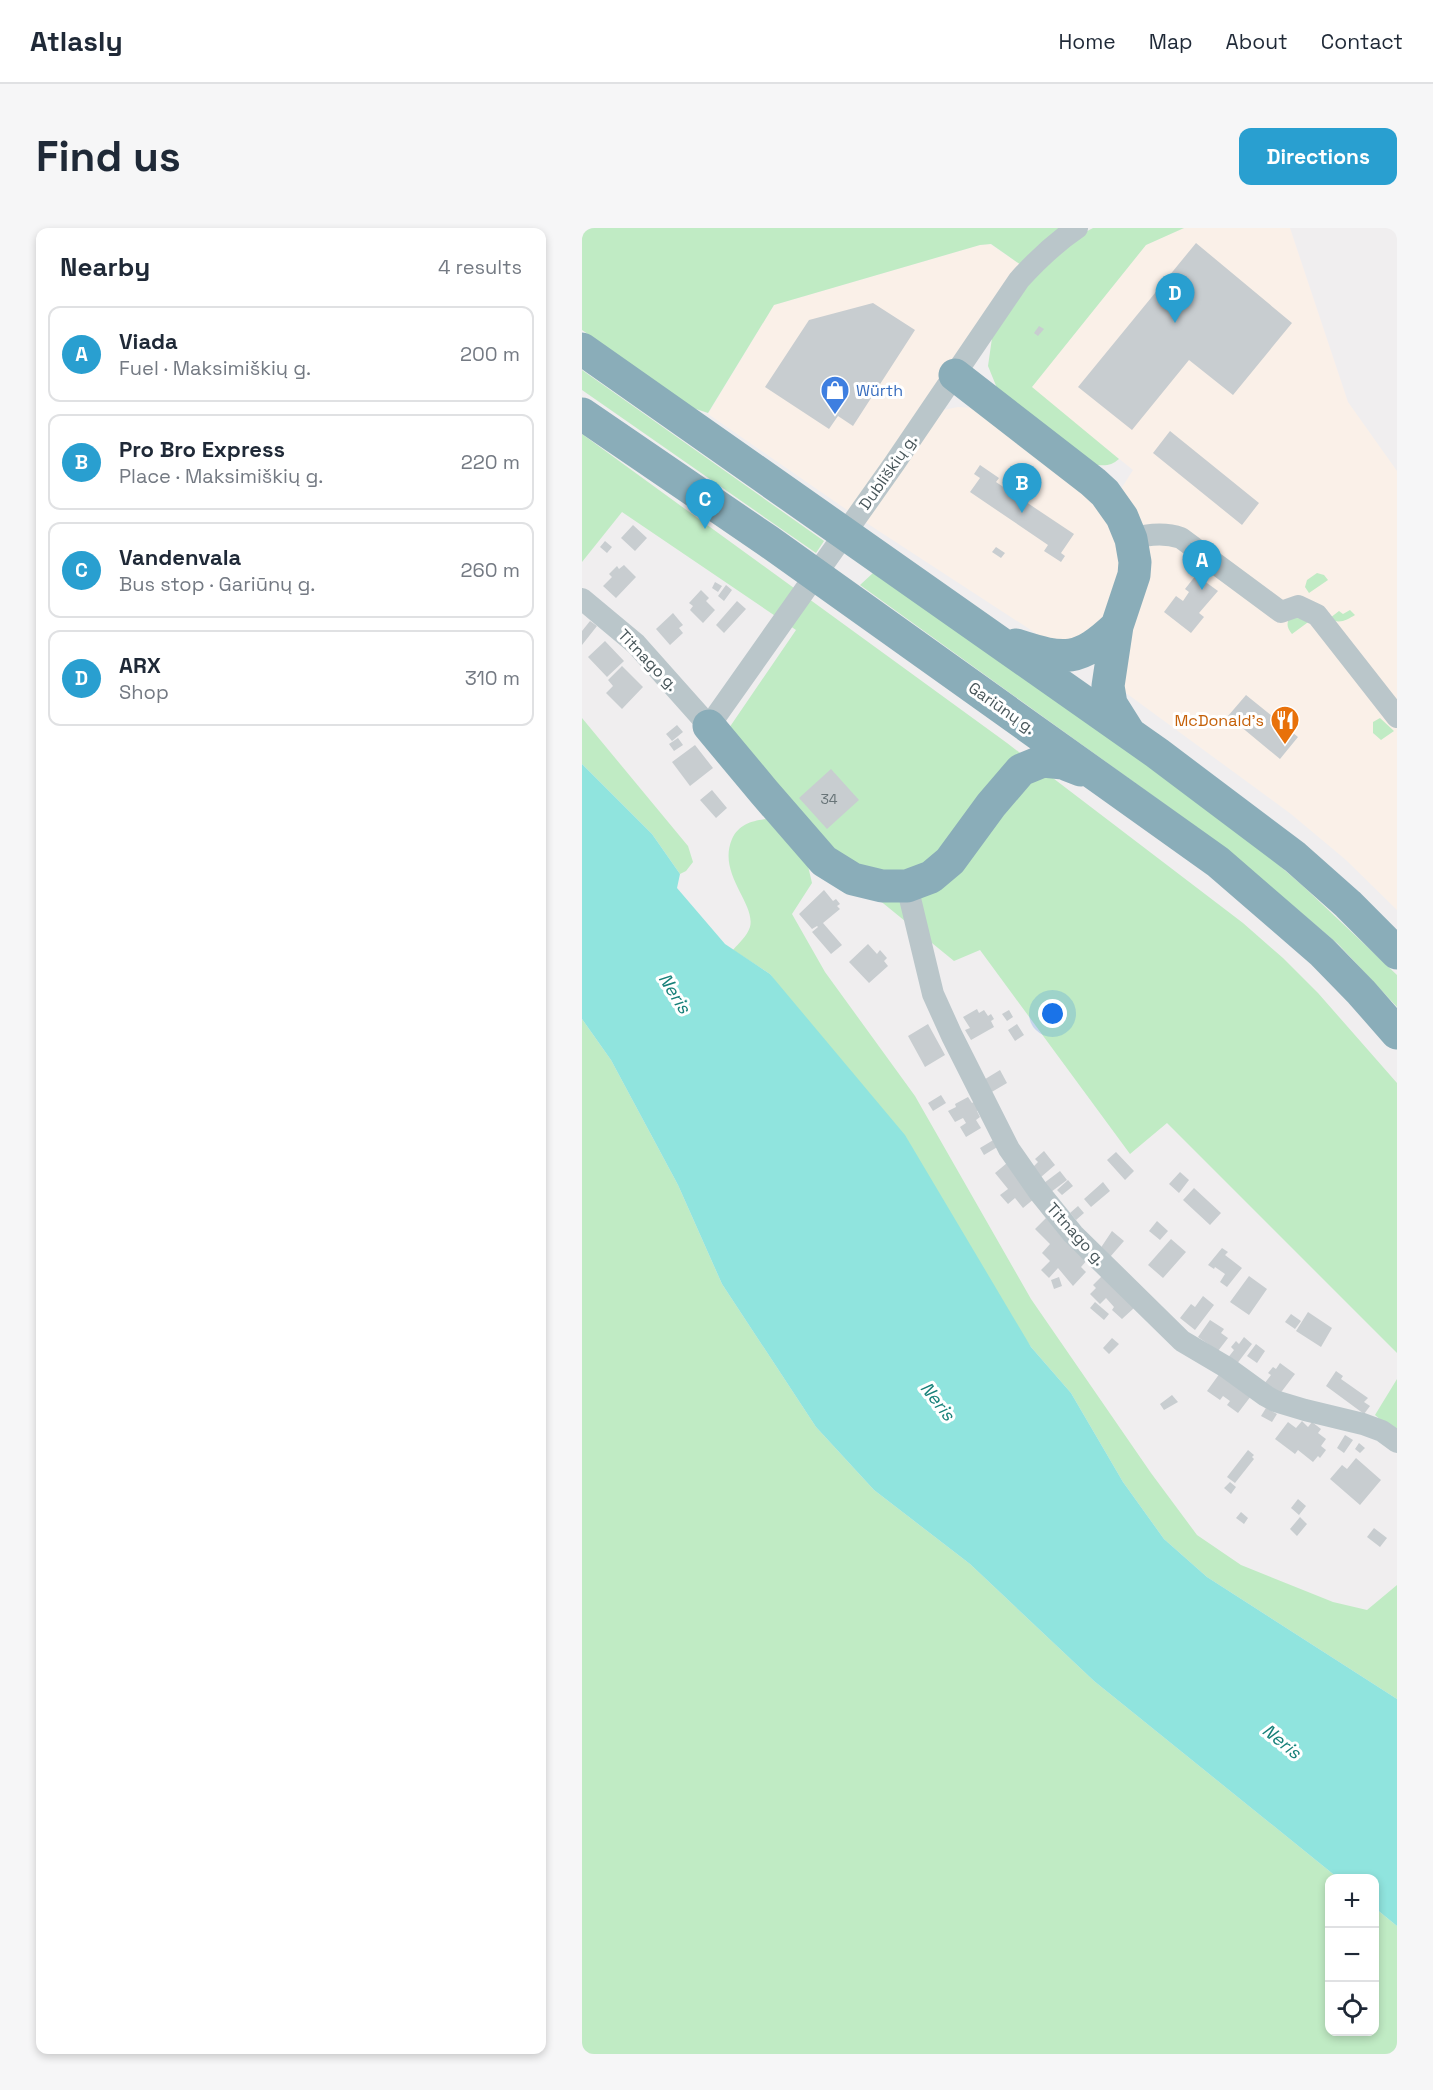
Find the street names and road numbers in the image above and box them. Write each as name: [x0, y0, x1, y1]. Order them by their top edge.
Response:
street label: Dubliškių g.: [854, 430, 922, 514]
street label: Titnago g.: [613, 625, 683, 695]
street label: Gariūnų g.: [964, 677, 1040, 739]
street label: Titnago g.: [1042, 1198, 1110, 1270]

